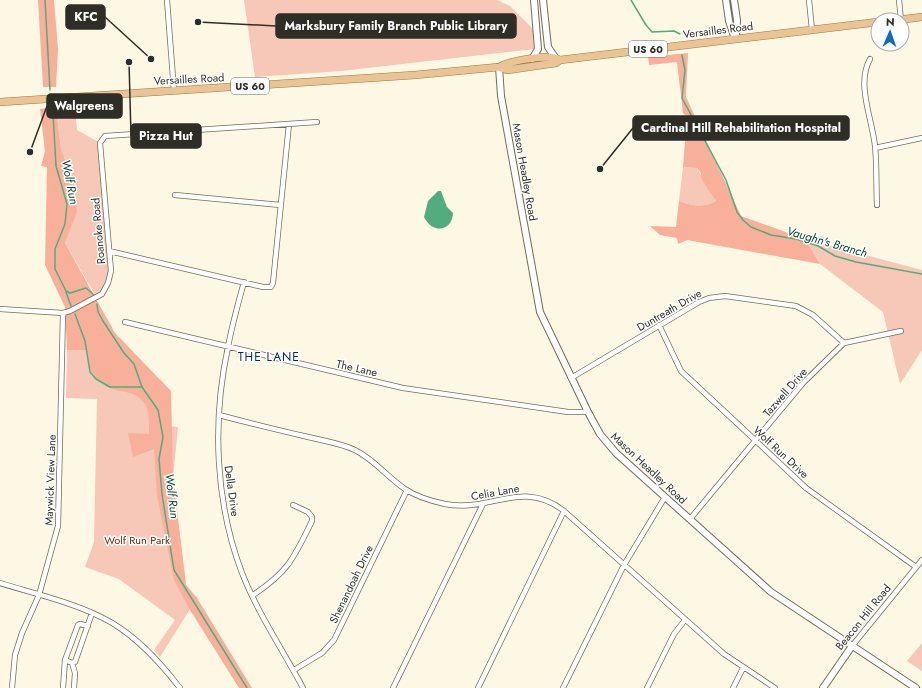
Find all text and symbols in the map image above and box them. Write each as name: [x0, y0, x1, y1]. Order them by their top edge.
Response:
callout: KFC: [66, 5, 105, 29]
text: KFC: [74, 8, 98, 26]
north arrow: [870, 12, 910, 52]
callout: Marksbury Family Branch Public Library: [276, 14, 516, 38]
text: N: [886, 14, 895, 30]
text: Marksbury Family Branch Public Library: [284, 17, 508, 35]
street label: Versailles Road: [682, 18, 754, 42]
road number: US 60: [629, 41, 667, 57]
street label: Versailles Road: [153, 69, 225, 89]
road number: US 60: [231, 78, 269, 94]
callout: Walgreens: [47, 94, 122, 118]
text: Walgreens: [54, 97, 114, 115]
callout: Cardinal Hill Rehabilitation Hospital: [633, 116, 849, 140]
text: Cardinal Hill Rehabilitation Hospital: [641, 119, 841, 137]
street label: Mason Headley Road: [509, 122, 541, 222]
callout: Pizza Hut: [131, 124, 201, 148]
text: Pizza Hut: [139, 127, 193, 145]
water label: Wolf Run: [57, 158, 83, 206]
street label: Roanoke Road: [87, 197, 109, 265]
water label: Vaughn's Branch: [785, 222, 869, 262]
street label: Duntreath Drive: [634, 285, 705, 335]
district label: THE LANE: [238, 348, 300, 366]
street label: The Lane: [335, 356, 379, 381]
street label: Tazwell Drive: [759, 364, 811, 420]
street label: Wolf Run Drive: [750, 422, 812, 482]
street label: Mason Headley Road: [607, 428, 691, 508]
street label: Maywick View Lane: [40, 434, 60, 526]
street label: Della Drive: [221, 465, 244, 518]
water label: Wolf Run: [160, 472, 184, 520]
street label: Celia Lane: [470, 480, 521, 504]
park label: Wolf Run Park: [104, 532, 170, 548]
street label: Shenandoah Drive: [325, 542, 377, 626]
street label: Beacon Hill Road: [832, 581, 894, 653]

